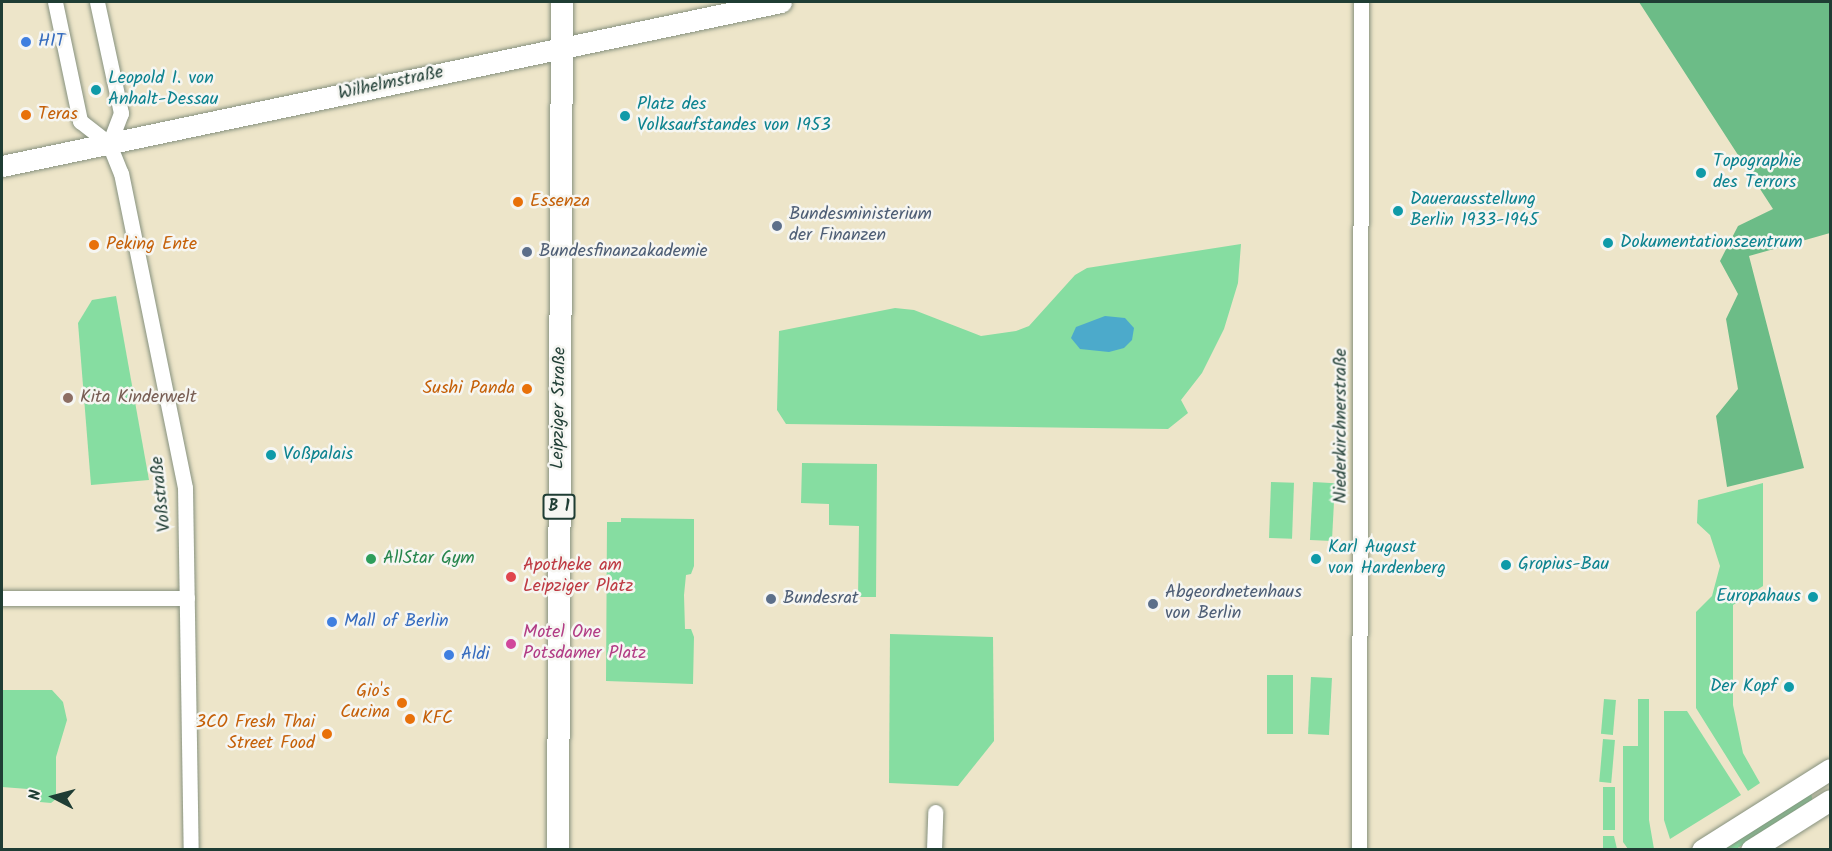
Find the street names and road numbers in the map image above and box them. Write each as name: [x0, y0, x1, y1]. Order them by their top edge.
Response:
street label: Wilhelmstraße: [336, 62, 446, 106]
street label: Leipziger Straße: [548, 347, 572, 469]
street label: Niederkirchnerstraße: [1331, 348, 1353, 504]
street label: Voßstraße: [147, 455, 177, 533]
road number: B 1: [542, 494, 576, 520]

